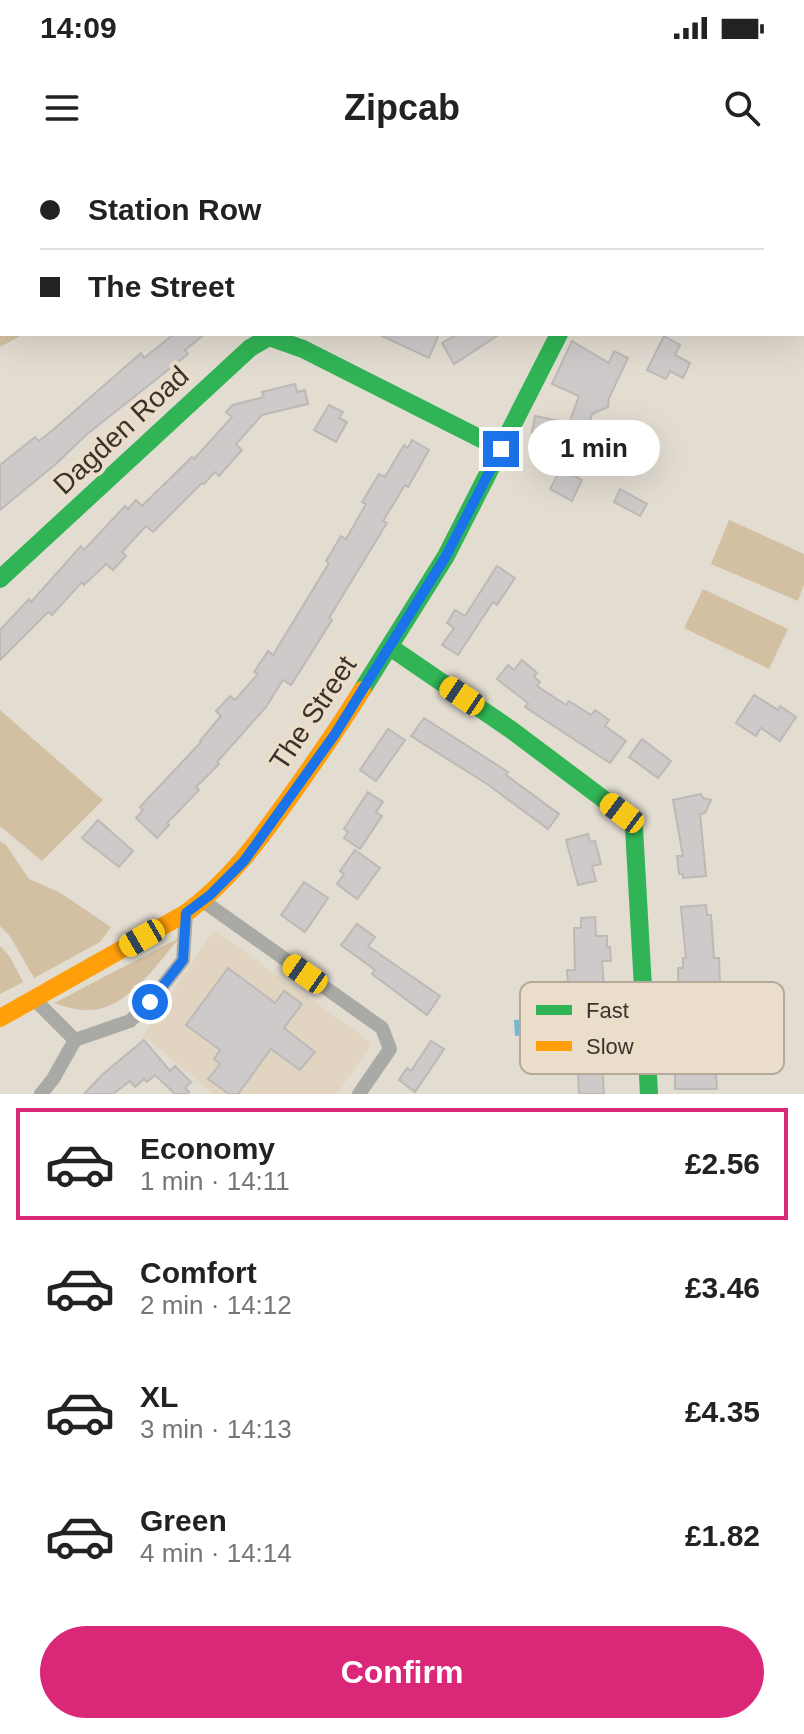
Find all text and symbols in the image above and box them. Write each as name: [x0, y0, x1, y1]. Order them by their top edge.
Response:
text: 14:09: [40, 11, 117, 44]
icon: menu: [40, 86, 84, 130]
icon: search: [720, 86, 764, 130]
text: Zipcab: [344, 87, 460, 128]
text: Station Row: [88, 193, 261, 226]
text: The Street: [88, 270, 235, 303]
street label: Dagden Road: [47, 360, 195, 500]
callout: 1 min: [529, 421, 661, 477]
route end: [483, 431, 519, 467]
text: 1 min: [560, 433, 628, 463]
street label: The Street: [264, 650, 363, 776]
car: [435, 673, 489, 719]
car: [596, 789, 648, 837]
car: [115, 916, 169, 960]
car: [278, 950, 332, 998]
legend: [520, 982, 784, 1074]
route start: [132, 984, 168, 1020]
text: Fast: [586, 998, 629, 1023]
text: Slow: [586, 1034, 634, 1059]
icon: car: [44, 1128, 116, 1200]
text: Economy: [140, 1132, 275, 1165]
text: £2.56: [685, 1147, 760, 1180]
text: 1 min · 14:11: [140, 1166, 290, 1196]
icon: car: [44, 1252, 116, 1324]
text: Comfort: [140, 1256, 257, 1289]
text: £3.46: [685, 1271, 760, 1304]
text: 2 min · 14:12: [140, 1290, 292, 1320]
icon: car: [44, 1376, 116, 1448]
text: XL: [140, 1380, 178, 1413]
text: £4.35: [685, 1395, 760, 1428]
text: 3 min · 14:13: [140, 1414, 292, 1444]
icon: car: [44, 1500, 116, 1572]
text: Green: [140, 1504, 227, 1537]
text: £1.82: [685, 1519, 760, 1552]
text: 4 min · 14:14: [140, 1538, 292, 1568]
button: Confirm: [40, 1626, 764, 1718]

